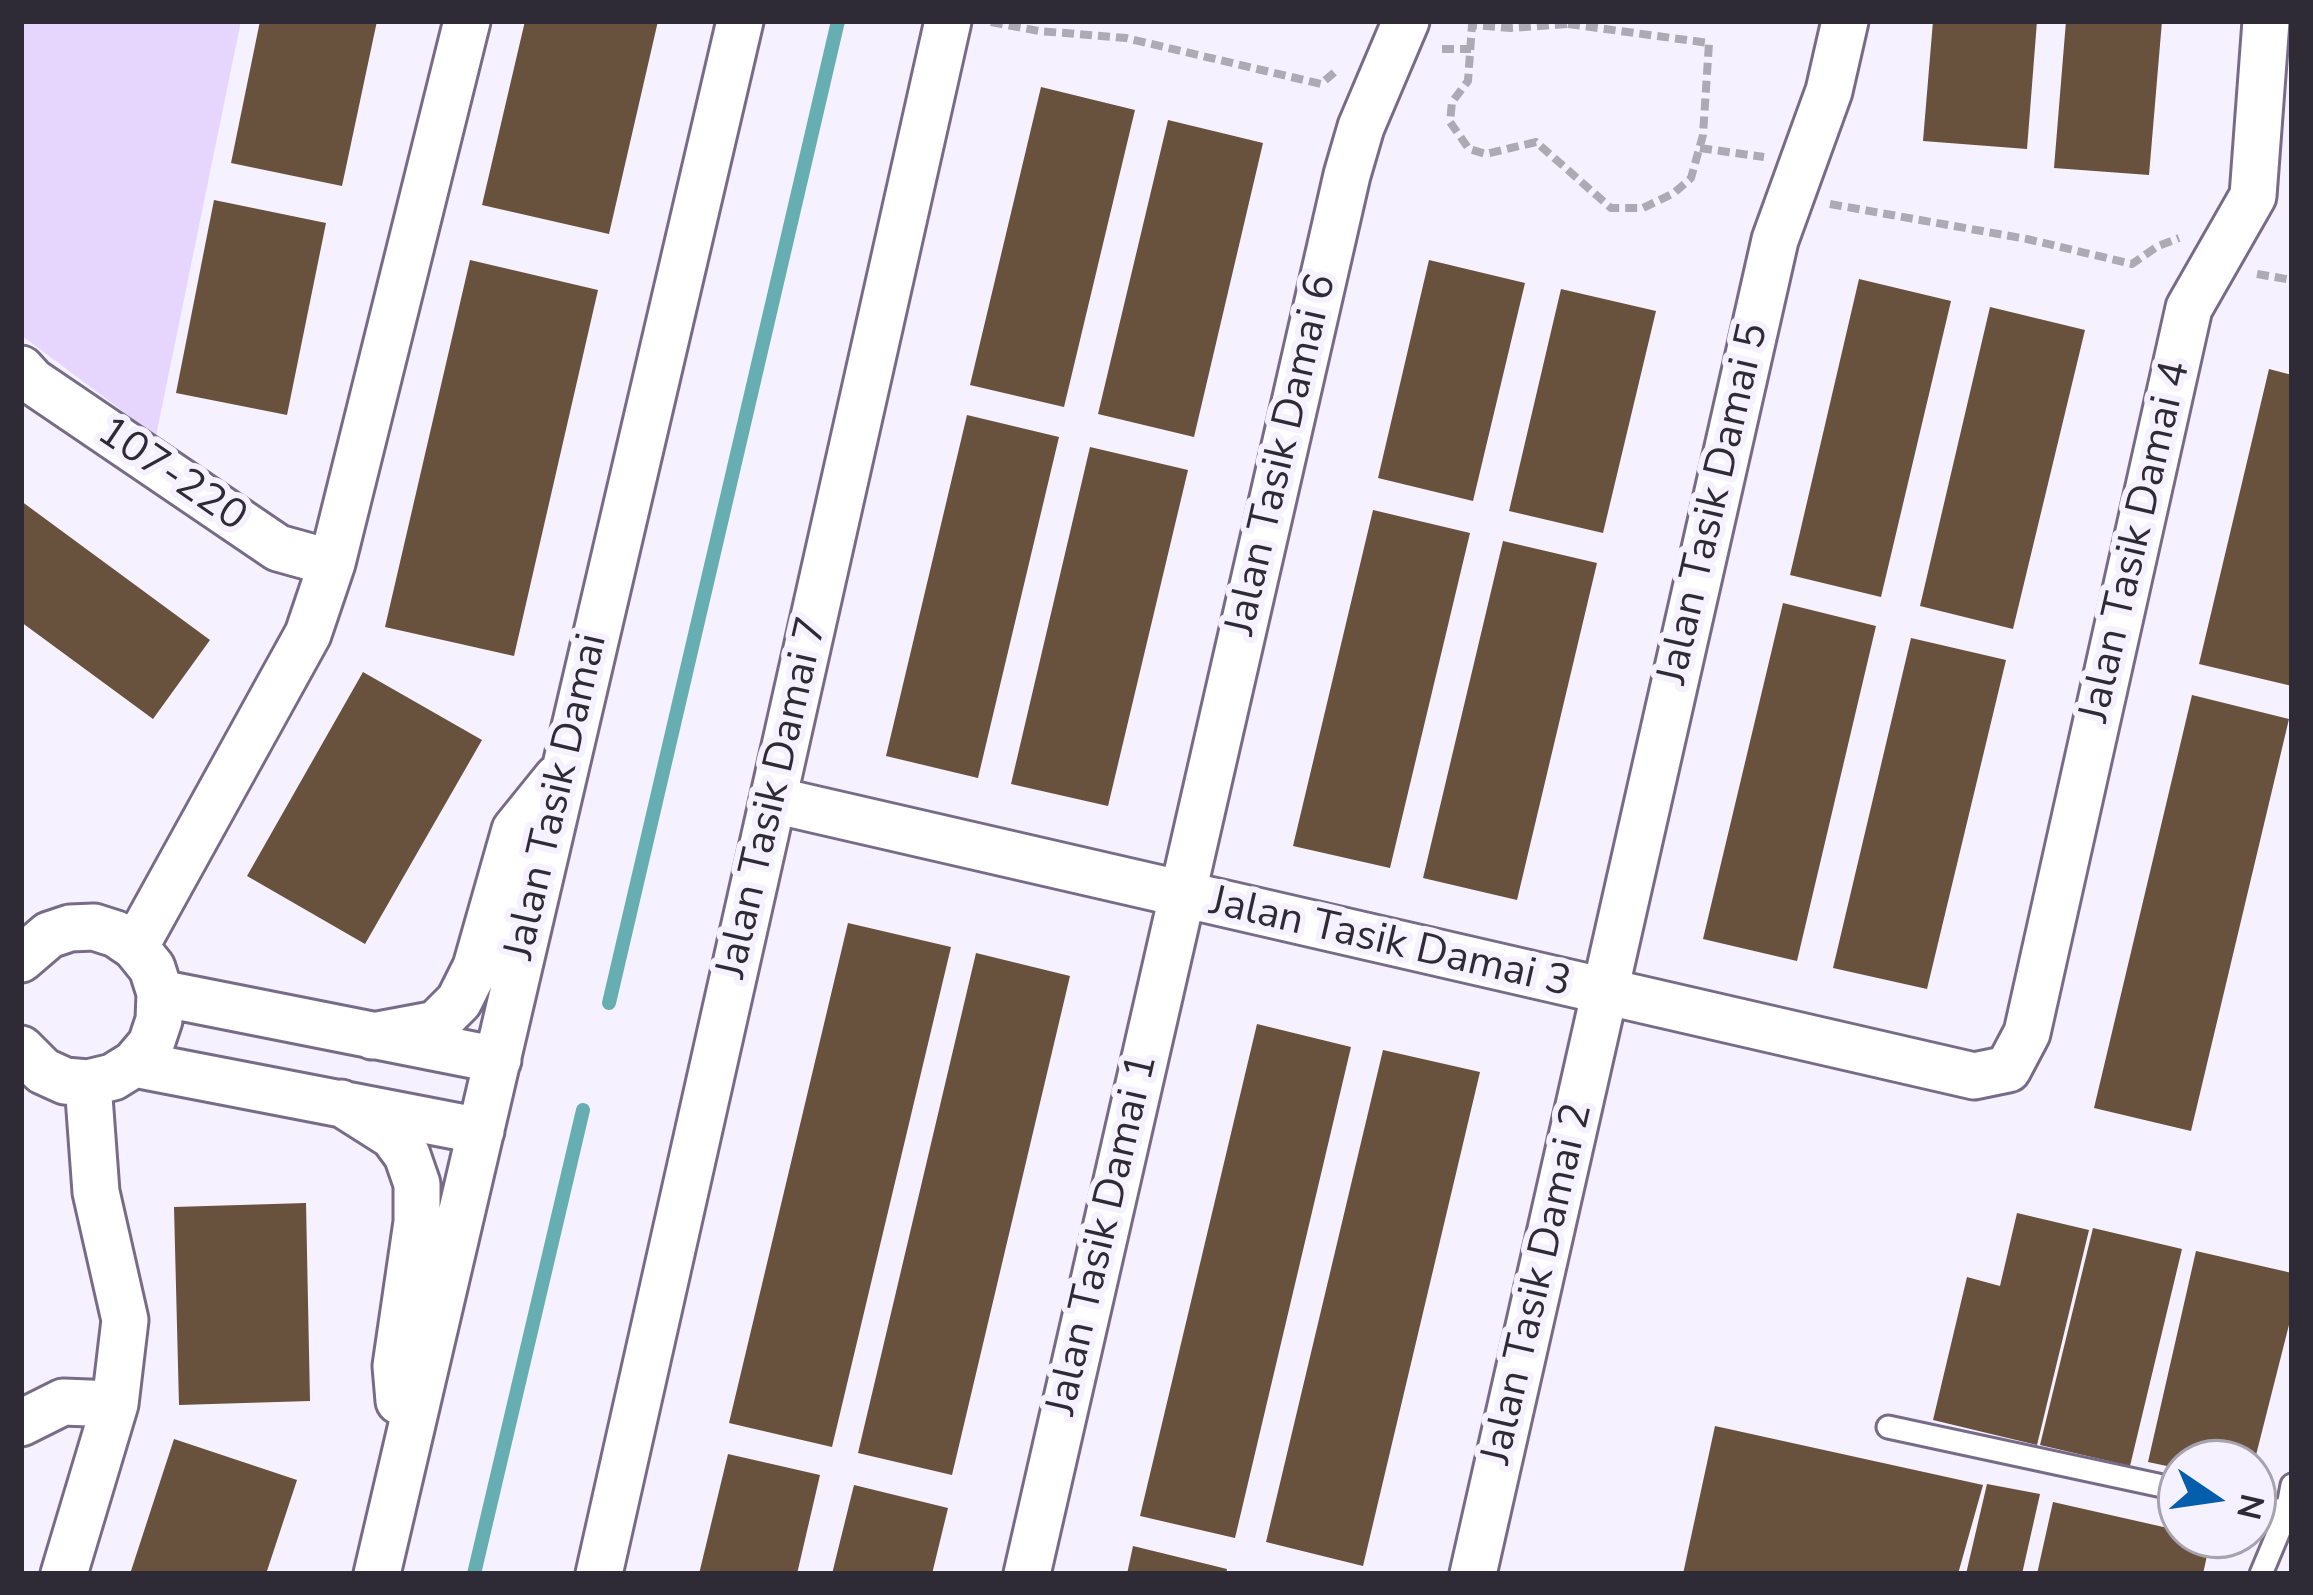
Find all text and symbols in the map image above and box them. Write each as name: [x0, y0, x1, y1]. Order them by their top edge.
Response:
street label: Jalan Tasik Damai 6: [1217, 270, 1349, 640]
street label: Jalan Tasik Damai 5: [1649, 319, 1781, 689]
street label: Jalan Tasik Damai 4: [2071, 357, 2203, 727]
street label: 107-220: [87, 408, 255, 544]
street label: Jalan Tasik Damai 7: [708, 613, 840, 983]
street label: Jalan Tasik Damai: [496, 629, 620, 965]
street label: Jalan Tasik Damai 3: [1205, 878, 1575, 1010]
street label: Jalan Tasik Damai 1: [1038, 1050, 1170, 1420]
street label: Jalan Tasik Damai 2: [1473, 1099, 1605, 1469]
north arrow: [2157, 1439, 2277, 1559]
text: N: [2225, 1489, 2274, 1524]

